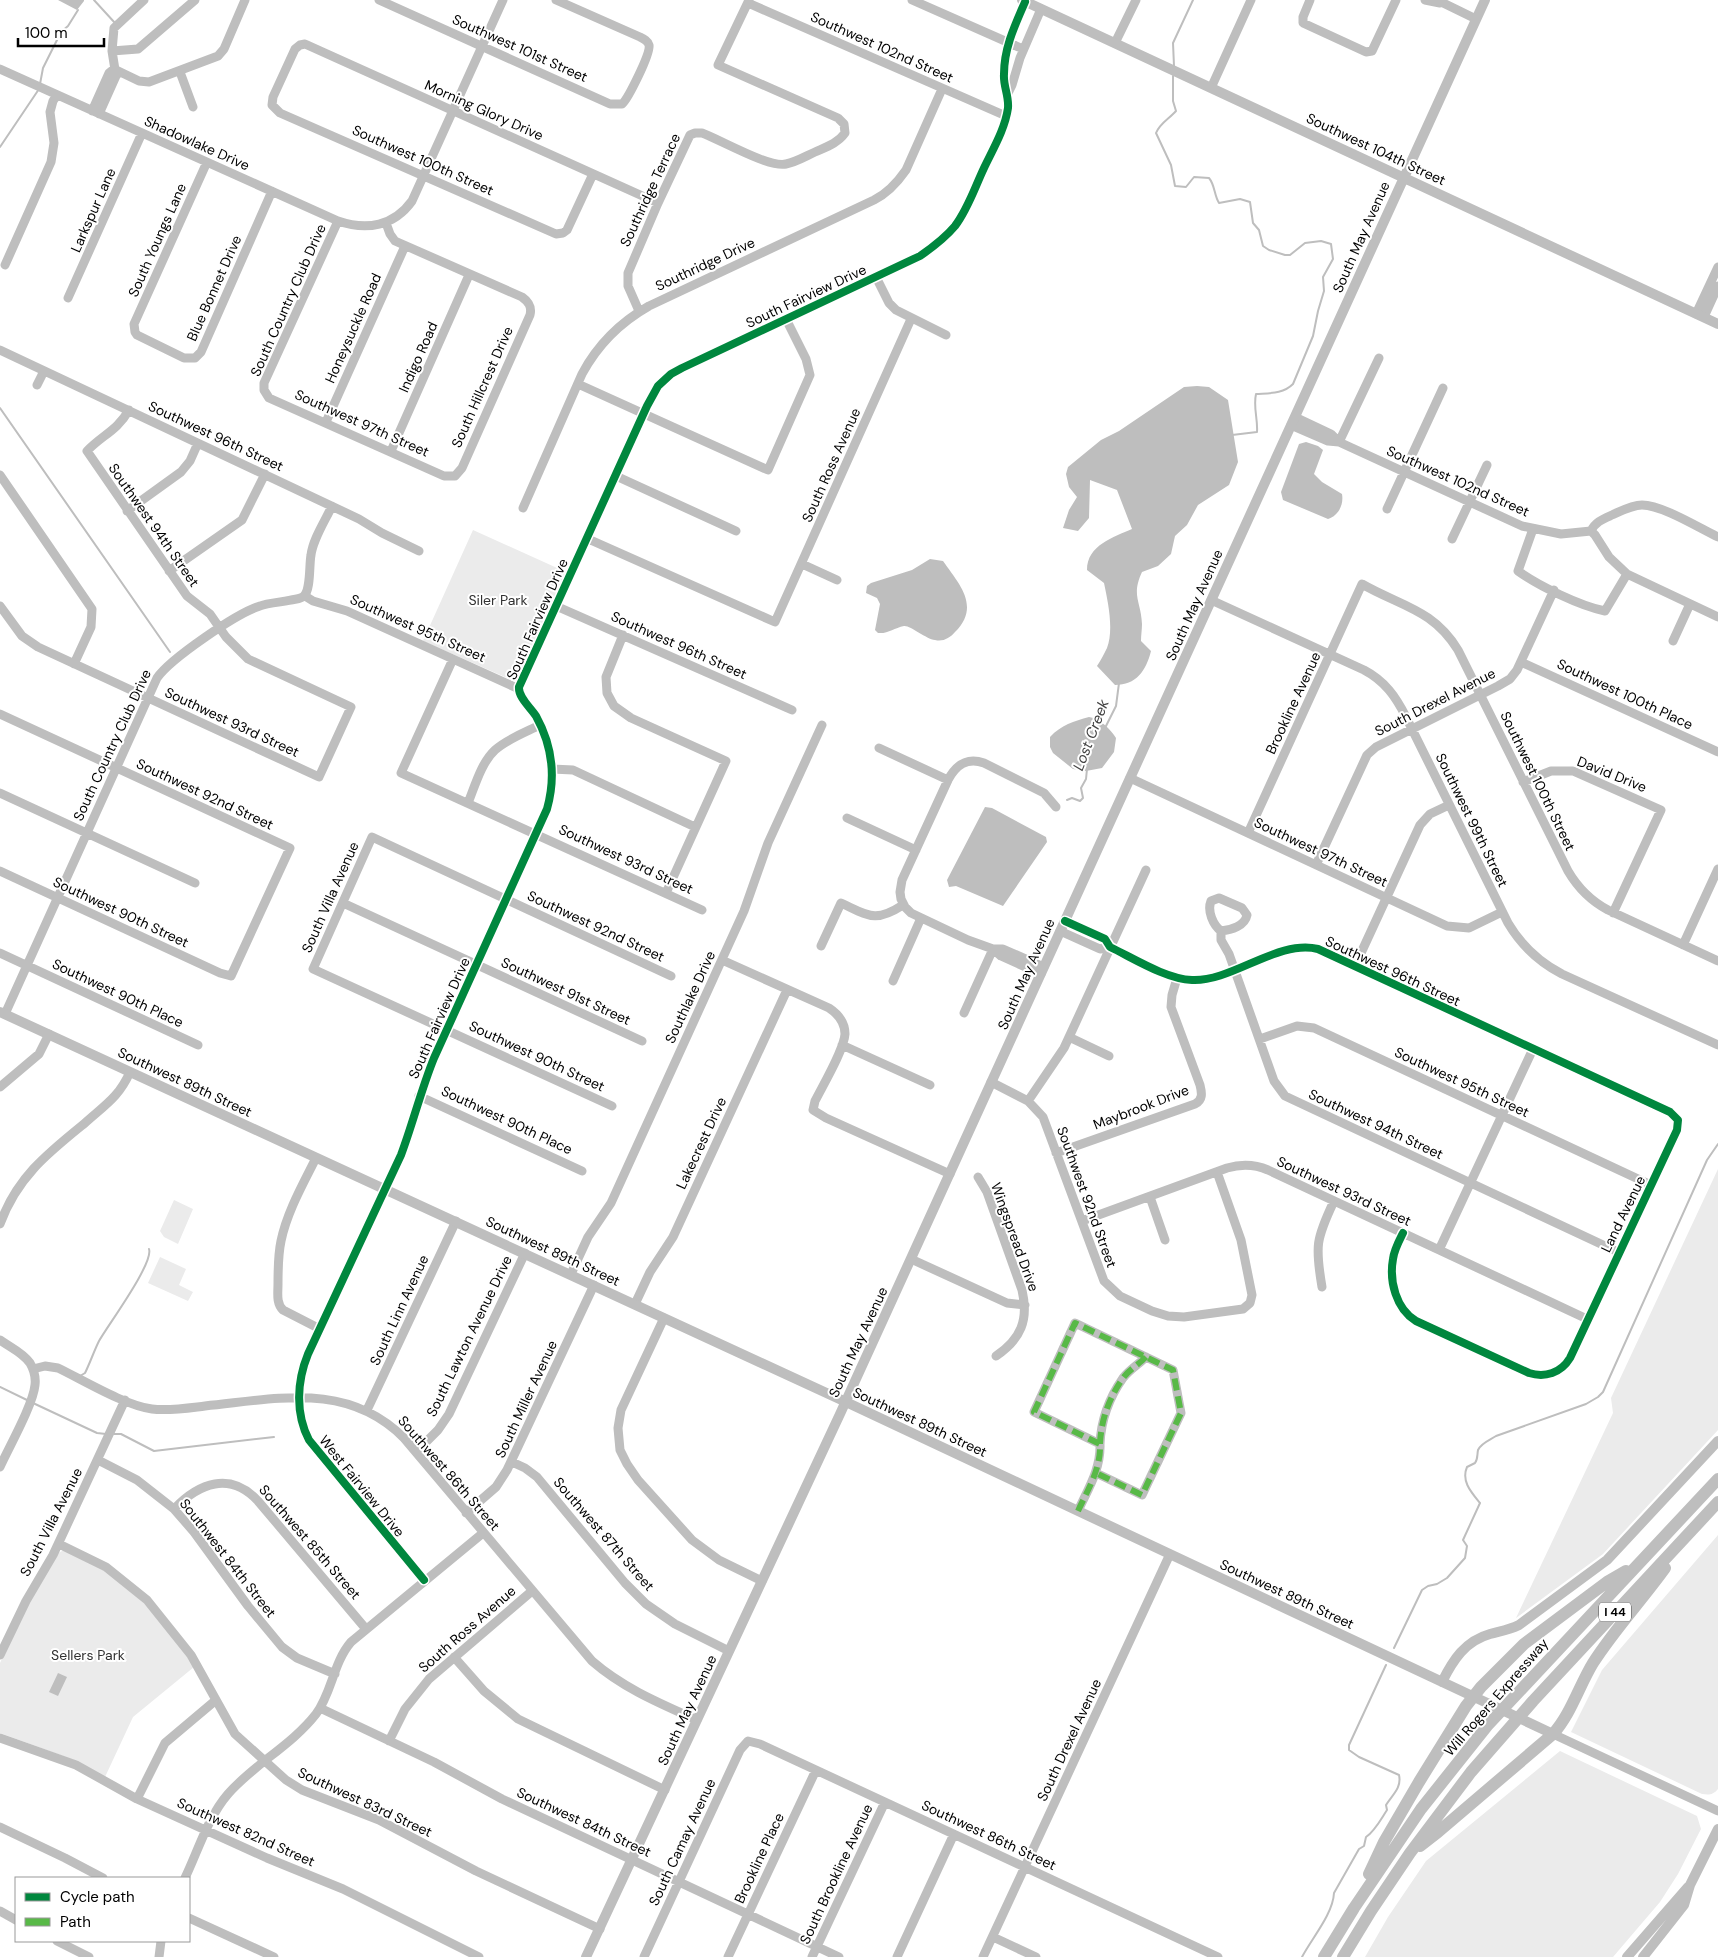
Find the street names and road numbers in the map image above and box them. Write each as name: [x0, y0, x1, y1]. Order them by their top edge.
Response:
street label: Southwest 102nd Street: [808, 7, 956, 87]
street label: Southwest 101st Street: [450, 10, 590, 86]
street label: Morning Glory Drive: [422, 76, 546, 144]
street label: Southwest 104th Street: [1303, 109, 1449, 189]
street label: Shadowlake Drive: [142, 112, 252, 174]
street label: Southwest 100th Street: [350, 121, 496, 199]
street label: Southridge Terrace: [616, 130, 684, 250]
street label: Larkspur Lane: [66, 165, 120, 255]
street label: South May Avenue: [1328, 179, 1394, 295]
street label: South Youngs Lane: [124, 180, 190, 300]
street label: South Country Club Drive: [246, 221, 330, 379]
street label: Blue Bonnet Drive: [183, 232, 245, 344]
street label: Southridge Drive: [652, 233, 758, 295]
street label: South Fairview Drive: [743, 260, 869, 332]
street label: Honeysuckle Road: [321, 270, 385, 386]
street label: Indigo Road: [394, 319, 442, 395]
street label: South Hillcrest Drive: [447, 324, 517, 450]
street label: Southwest 97th Street: [292, 385, 432, 461]
street label: Southwest 96th Street: [146, 397, 286, 475]
street label: South Ross Avenue: [798, 405, 864, 525]
street label: Southwest 102nd Street: [1384, 441, 1532, 521]
street label: Southwest 94th Street: [105, 460, 203, 590]
street label: South May Avenue: [1161, 547, 1227, 663]
street label: South Fairview Drive: [502, 556, 572, 682]
street label: Southwest 95th Street: [347, 590, 489, 666]
street label: Southwest 96th Street: [608, 607, 750, 683]
street label: Brookline Avenue: [1261, 649, 1325, 757]
street label: Southwest 100th Place: [1554, 655, 1696, 733]
street label: South Drexel Avenue: [1372, 664, 1498, 740]
street label: South Country Club Drive: [69, 666, 155, 824]
street label: Southwest 93rd Street: [162, 683, 302, 761]
street label: Southwest 100th Street: [1496, 708, 1580, 854]
street label: Southwest 99th Street: [1432, 750, 1512, 890]
street label: David Drive: [1575, 752, 1649, 796]
street label: Southwest 92nd Street: [134, 754, 276, 834]
street label: Southwest 97th Street: [1251, 813, 1391, 891]
street label: Southwest 93rd Street: [556, 820, 696, 898]
street label: South Villa Avenue: [297, 839, 363, 955]
street label: Southwest 90th Street: [50, 873, 192, 951]
street label: Southwest 92nd Street: [525, 886, 667, 966]
street label: South May Avenue: [993, 916, 1059, 1032]
street label: Southwest 96th Street: [1323, 932, 1463, 1010]
street label: Southlake Drive: [661, 948, 719, 1046]
street label: Southwest 91st Street: [498, 953, 634, 1029]
street label: Southwest 90th Place: [50, 955, 187, 1031]
street label: South Fairview Drive: [404, 955, 474, 1081]
street label: Southwest 90th Street: [466, 1017, 608, 1095]
street label: Southwest 89th Street: [115, 1043, 255, 1121]
street label: Southwest 95th Street: [1392, 1043, 1532, 1121]
street label: Maybrook Drive: [1091, 1080, 1191, 1134]
street label: Southwest 90th Place: [439, 1082, 576, 1158]
street label: Southwest 94th Street: [1306, 1085, 1446, 1163]
street label: Lakecrest Drive: [672, 1094, 730, 1192]
street label: Southwest 92nd Street: [1053, 1124, 1121, 1270]
street label: Southwest 93rd Street: [1274, 1152, 1414, 1230]
street label: Land Avenue: [1597, 1173, 1649, 1255]
street label: Wingspread Drive: [987, 1180, 1043, 1294]
street label: Southwest 89th Street: [483, 1212, 623, 1290]
street label: South Linn Avenue: [366, 1252, 432, 1368]
street label: South Lawton Avenue Drive: [422, 1252, 516, 1420]
street label: South May Avenue: [824, 1284, 892, 1400]
street label: South Miller Avenue: [491, 1337, 561, 1461]
street label: Southwest 89th Street: [850, 1383, 990, 1461]
street label: Southwest 86th Street: [394, 1412, 504, 1534]
street label: West Fairview Drive: [315, 1431, 409, 1541]
street label: South Villa Avenue: [16, 1465, 86, 1579]
street label: Southwest 87th Street: [550, 1473, 658, 1595]
street label: Southwest 85th Street: [255, 1481, 365, 1603]
street label: Southwest 84th Street: [176, 1495, 280, 1621]
street label: Southwest 89th Street: [1217, 1555, 1357, 1633]
street label: South Ross Avenue: [415, 1582, 519, 1676]
road number: I 44: [1599, 1602, 1631, 1621]
street label: Will Rogers Expressway: [1440, 1634, 1552, 1760]
street label: South May Avenue: [653, 1652, 721, 1768]
street label: South Drexel Avenue: [1033, 1676, 1105, 1804]
street label: Southwest 83rd Street: [295, 1763, 435, 1841]
street label: South Camay Avenue: [645, 1775, 719, 1908]
street label: Southwest 84th Street: [514, 1783, 654, 1861]
street label: Southwest 82nd Street: [174, 1794, 318, 1870]
street label: Southwest 86th Street: [919, 1796, 1059, 1874]
street label: South Brookline Avenue: [796, 1801, 876, 1947]
street label: Brookline Place: [730, 1810, 788, 1906]

